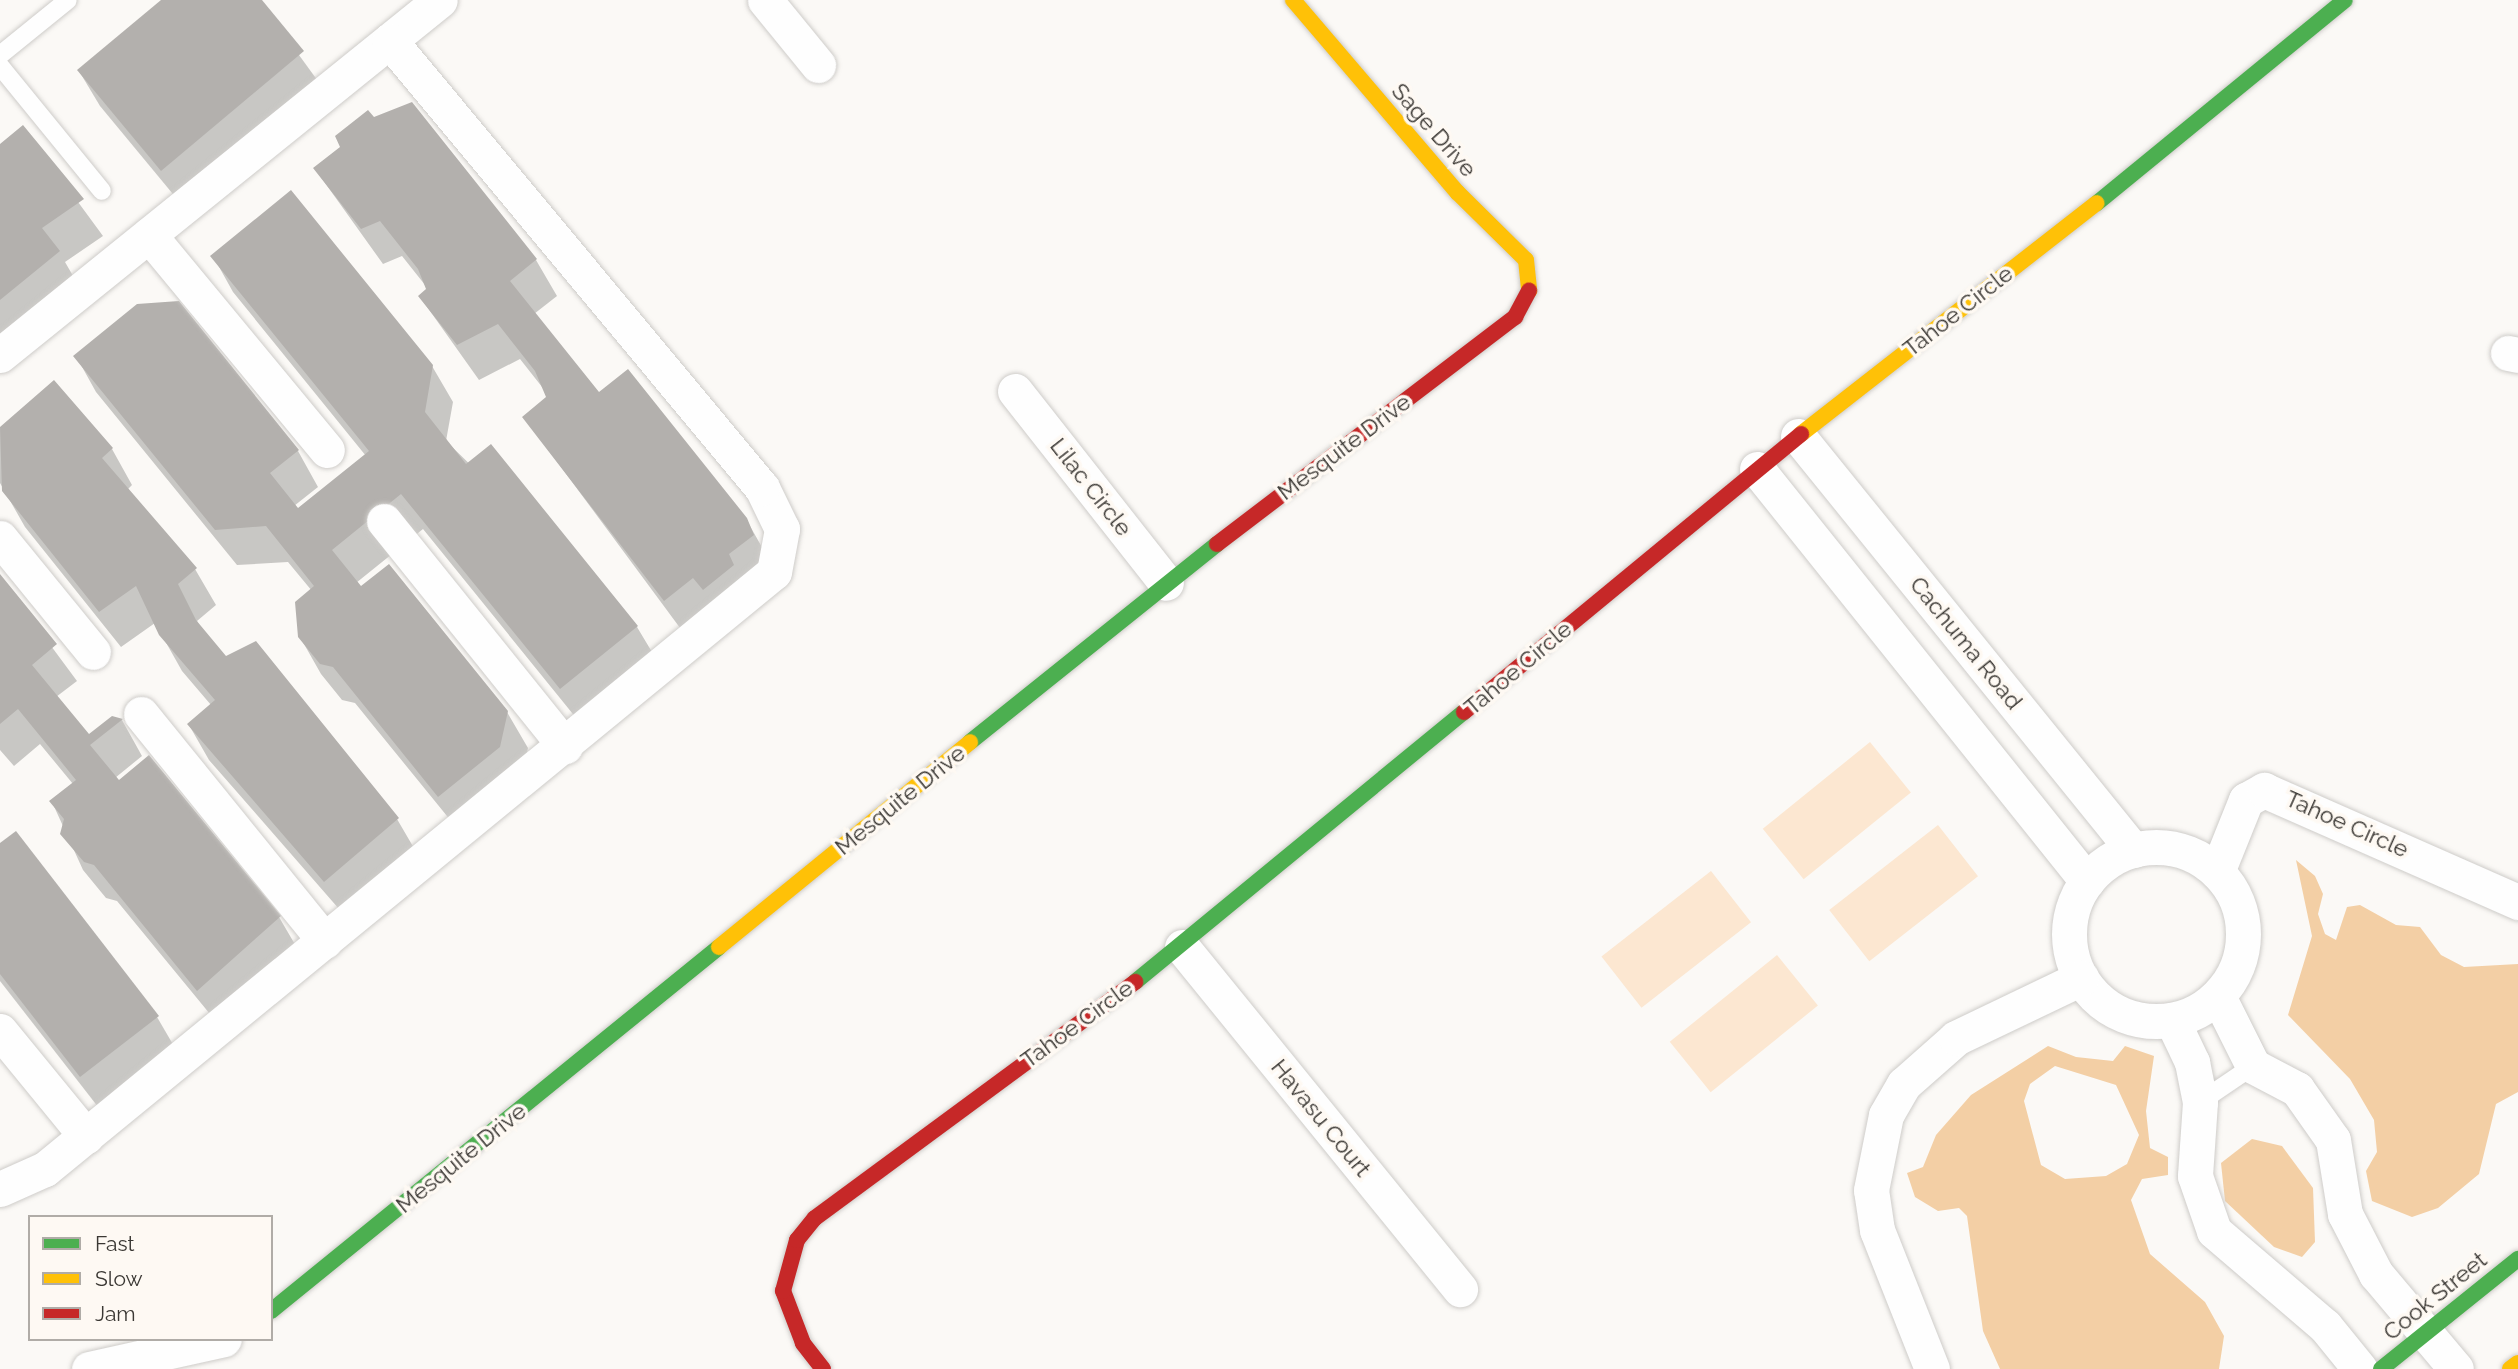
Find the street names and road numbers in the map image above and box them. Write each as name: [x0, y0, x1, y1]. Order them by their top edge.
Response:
street label: Sage Drive: [1386, 78, 1482, 182]
street label: Tahoe Circle: [1898, 260, 2018, 362]
street label: Mesquite Drive: [1272, 388, 1416, 506]
street label: Lilac Circle: [1044, 433, 1138, 541]
street label: Cachuma Road: [1904, 571, 2028, 715]
street label: Tahoe Circle: [1459, 615, 1577, 721]
street label: Mesquite Drive: [829, 739, 971, 861]
street label: Tahoe Circle: [2281, 785, 2413, 863]
street label: Tahoe Circle: [1016, 974, 1138, 1074]
street label: Havasu Court: [1265, 1054, 1377, 1182]
street label: Mesquite Drive: [390, 1097, 532, 1219]
street label: Cook Street: [2378, 1246, 2492, 1346]

